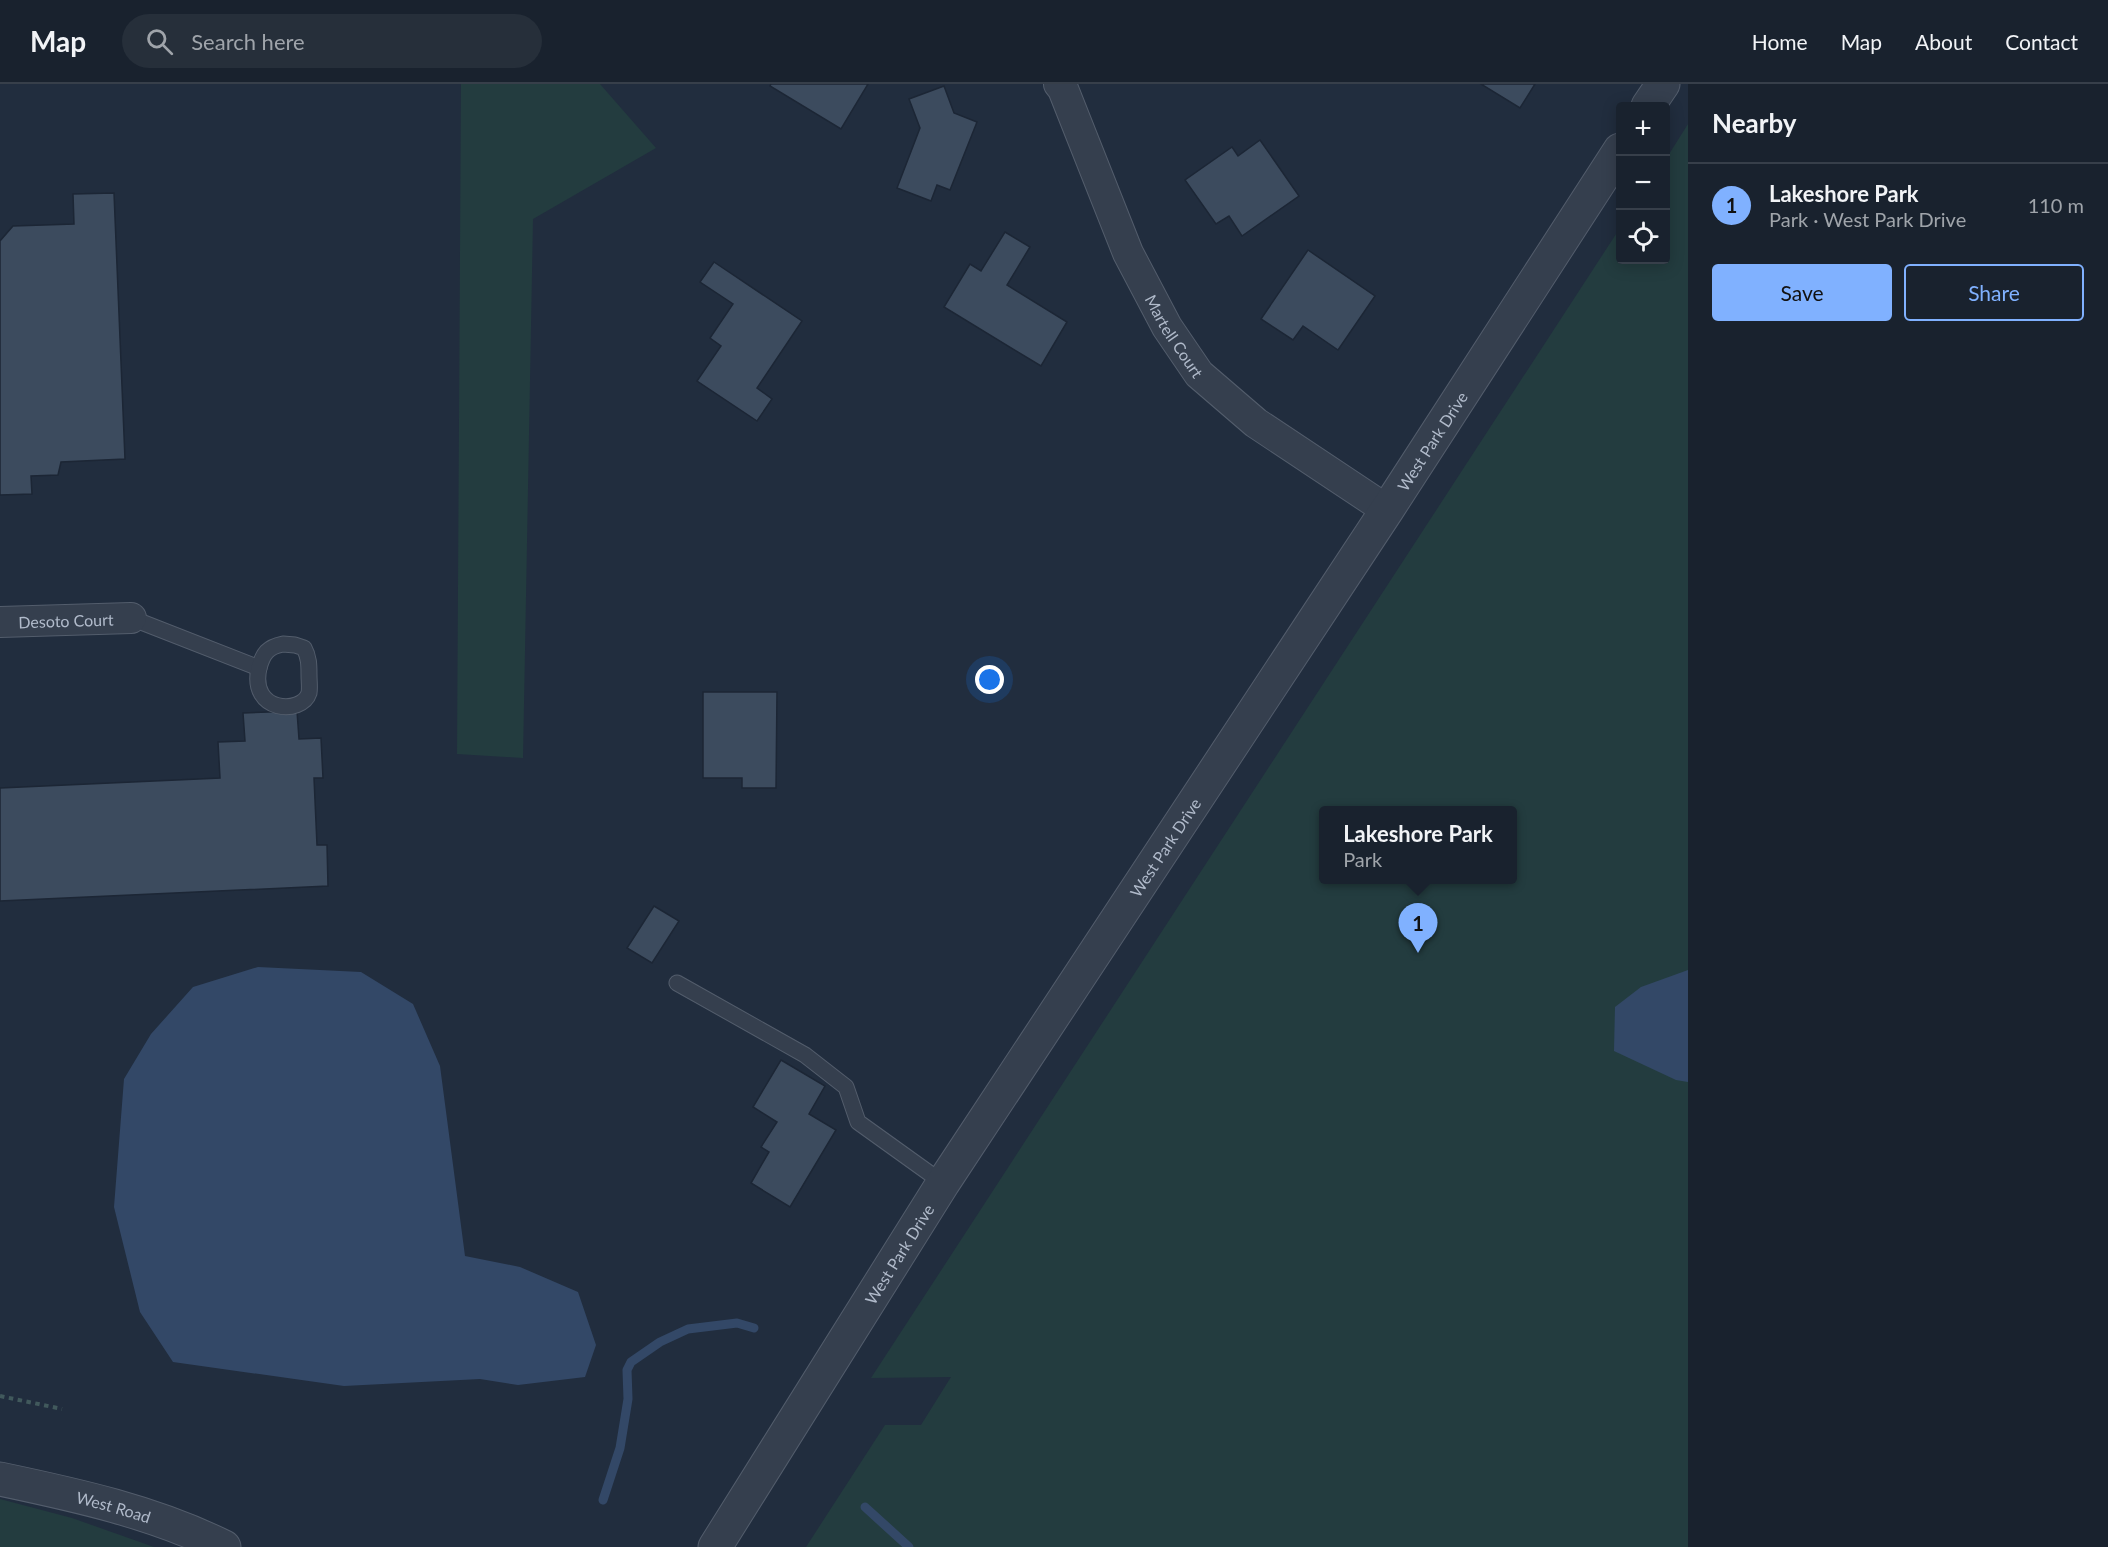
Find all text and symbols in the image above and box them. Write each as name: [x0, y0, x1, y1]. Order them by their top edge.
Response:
search box: [122, 14, 542, 68]
text: Map: [30, 24, 86, 58]
icon: search: [143, 25, 176, 58]
text: Search here: [191, 28, 305, 55]
text: Home: [1752, 29, 1808, 54]
text: Map: [1841, 29, 1882, 54]
text: About: [1915, 29, 1972, 54]
text: Contact: [2005, 29, 2078, 54]
map controls: [1616, 102, 1670, 264]
button: +: [1616, 102, 1670, 156]
text: Nearby: [1712, 107, 1797, 139]
button: −: [1616, 156, 1670, 210]
text: Lakeshore Park: [1769, 180, 1919, 207]
text: 1: [1726, 193, 1737, 217]
text: 110 m: [2028, 193, 2084, 217]
text: Park · West Park Drive: [1769, 207, 1966, 231]
button: locate: [1616, 210, 1670, 264]
button: Save: [1712, 264, 1892, 321]
button: Share: [1904, 264, 2084, 321]
street label: Martell Court: [1142, 291, 1208, 381]
street label: West Park Drive: [1393, 388, 1471, 494]
street label: Desoto Court: [18, 609, 114, 631]
your location: [975, 665, 1004, 694]
street label: West Park Drive: [1125, 794, 1204, 900]
popup: [1319, 806, 1517, 884]
text: Lakeshore Park: [1343, 820, 1493, 847]
text: Park: [1343, 847, 1382, 871]
pin: 1: [1398, 904, 1438, 953]
street label: West Park Drive: [860, 1200, 937, 1307]
street label: West Road: [75, 1487, 153, 1526]

